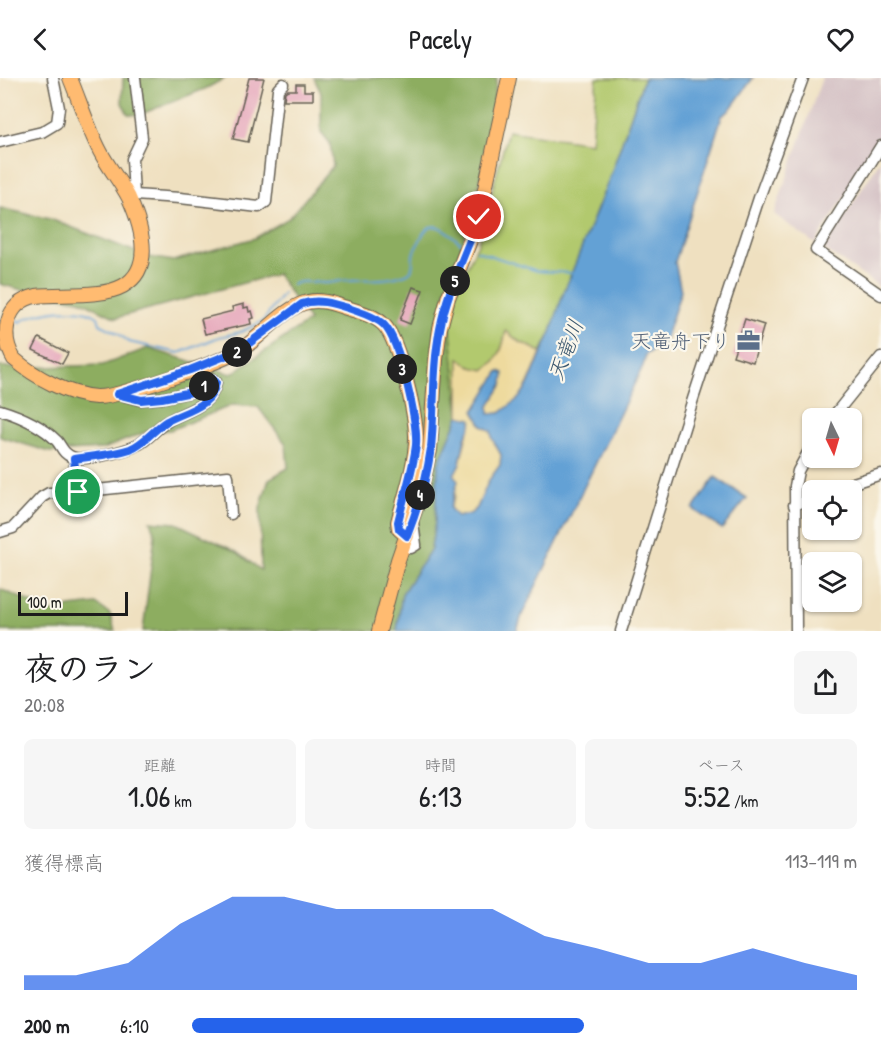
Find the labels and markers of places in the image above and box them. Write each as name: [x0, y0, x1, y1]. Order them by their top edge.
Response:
pin: [453, 191, 504, 242]
pin: 5: [440, 266, 470, 296]
place label: 天竜舟下り: [631, 327, 731, 354]
office icon: 天竜舟下り: [736, 328, 762, 354]
pin: 2: [222, 337, 252, 367]
pin: 3: [387, 354, 417, 384]
pin: 1: [189, 371, 219, 401]
pin: [52, 466, 103, 517]
pin: 4: [405, 480, 435, 510]

